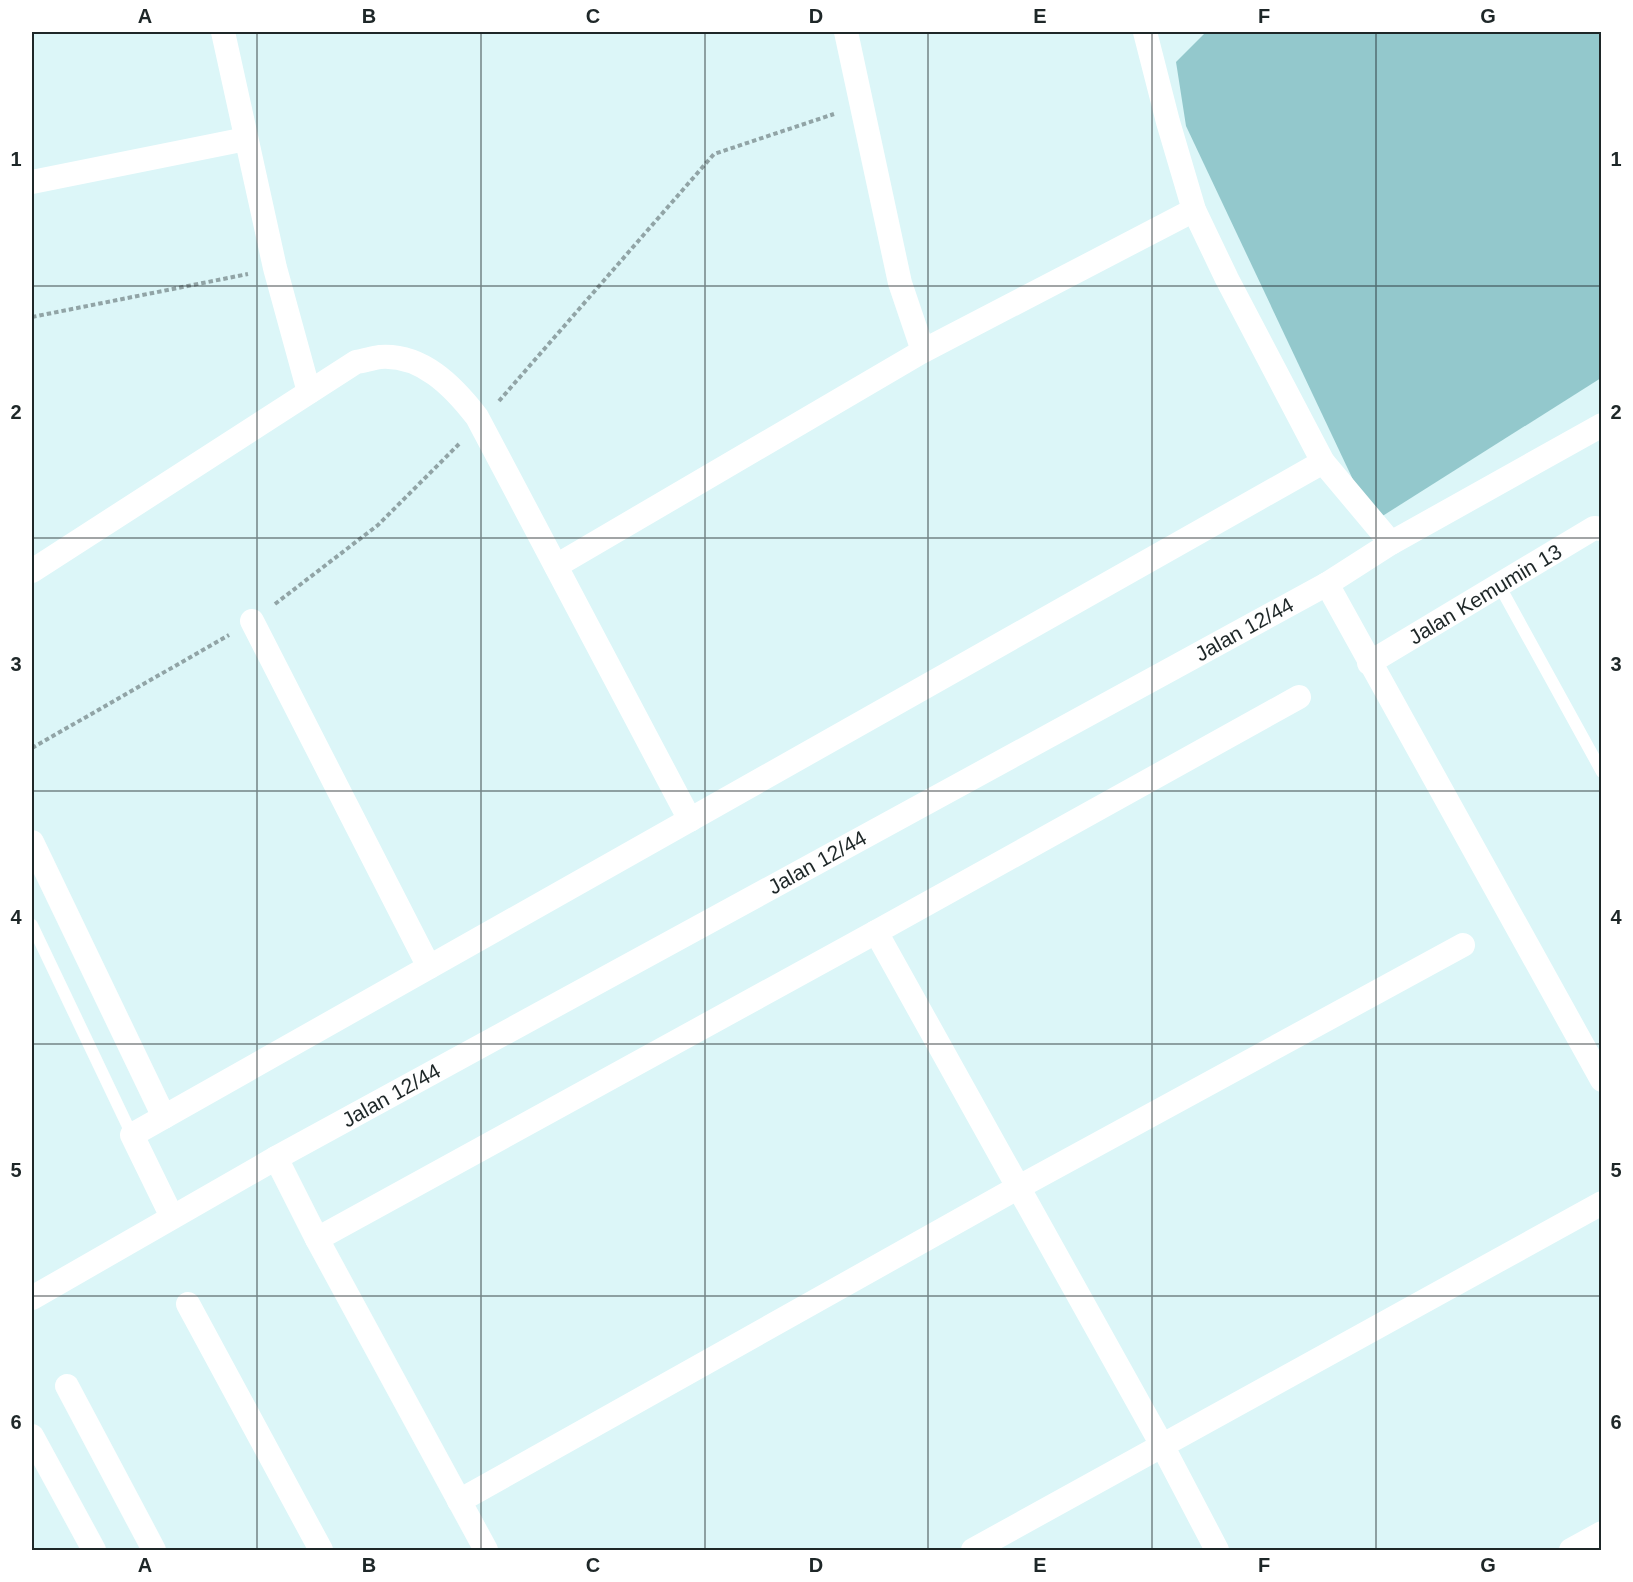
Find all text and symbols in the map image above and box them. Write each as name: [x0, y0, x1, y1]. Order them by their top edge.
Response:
text: A: [138, 5, 152, 27]
text: B: [362, 5, 376, 27]
text: C: [586, 5, 600, 27]
text: D: [809, 5, 823, 27]
text: E: [1033, 5, 1047, 27]
text: F: [1258, 5, 1270, 27]
text: G: [1480, 5, 1496, 27]
text: 1: [10, 148, 22, 170]
text: 1: [1610, 148, 1622, 170]
text: 2: [10, 401, 22, 423]
text: 2: [1610, 401, 1622, 423]
street label: Jalan Kemumin 13: [1405, 539, 1565, 649]
street label: Jalan 12/44: [1191, 592, 1297, 665]
text: 3: [10, 653, 22, 675]
text: 3: [1610, 653, 1622, 675]
street label: Jalan 12/44: [764, 825, 870, 898]
text: 4: [10, 906, 22, 928]
text: 4: [1610, 906, 1622, 928]
street label: Jalan 12/44: [338, 1058, 444, 1131]
text: 5: [10, 1159, 22, 1181]
text: 5: [1610, 1159, 1622, 1181]
text: 6: [10, 1411, 22, 1433]
text: 6: [1610, 1411, 1622, 1433]
text: A: [138, 1554, 152, 1576]
text: B: [362, 1554, 376, 1576]
text: C: [586, 1554, 600, 1576]
text: D: [809, 1554, 823, 1576]
text: E: [1033, 1554, 1047, 1576]
text: F: [1258, 1554, 1270, 1576]
text: G: [1480, 1554, 1496, 1576]

